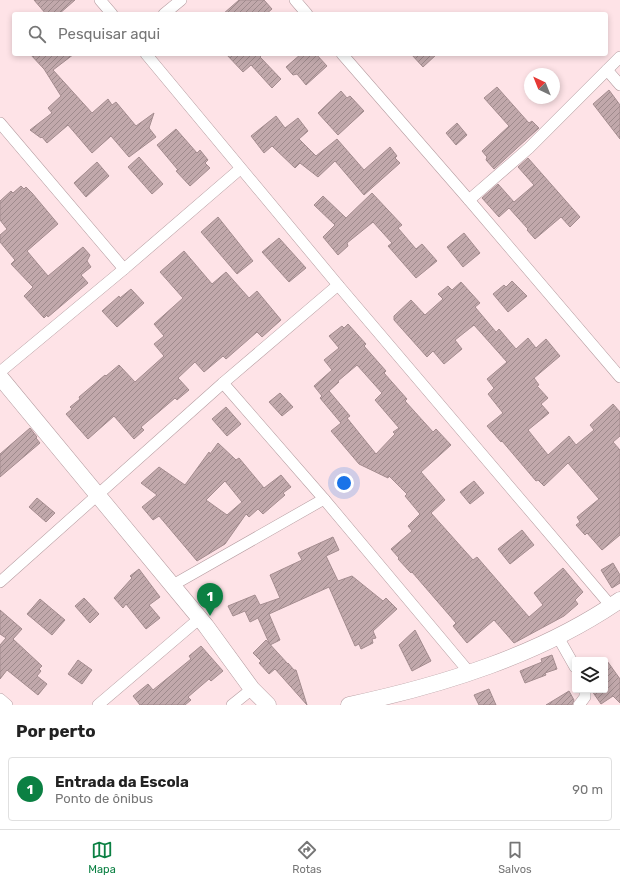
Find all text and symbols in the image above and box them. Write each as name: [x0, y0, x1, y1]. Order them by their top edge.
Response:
search box: [12, 12, 608, 56]
icon: search: [26, 23, 48, 45]
text: Pesquisar aqui: [58, 25, 160, 43]
north arrow: [524, 68, 560, 104]
your location: [334, 473, 354, 493]
pin: 1: [197, 583, 223, 616]
map controls: [572, 657, 608, 693]
button: layers: [572, 657, 608, 693]
text: Por perto: [16, 721, 96, 741]
text: Entrada da Escola: [55, 773, 189, 791]
text: 1: [27, 782, 33, 797]
text: 90 m: [572, 782, 603, 797]
text: Ponto de ônibus: [55, 791, 153, 806]
tab: Mapa: [88, 839, 116, 876]
tab: Rotas: [292, 839, 322, 876]
tab: Salvos: [498, 839, 532, 876]

